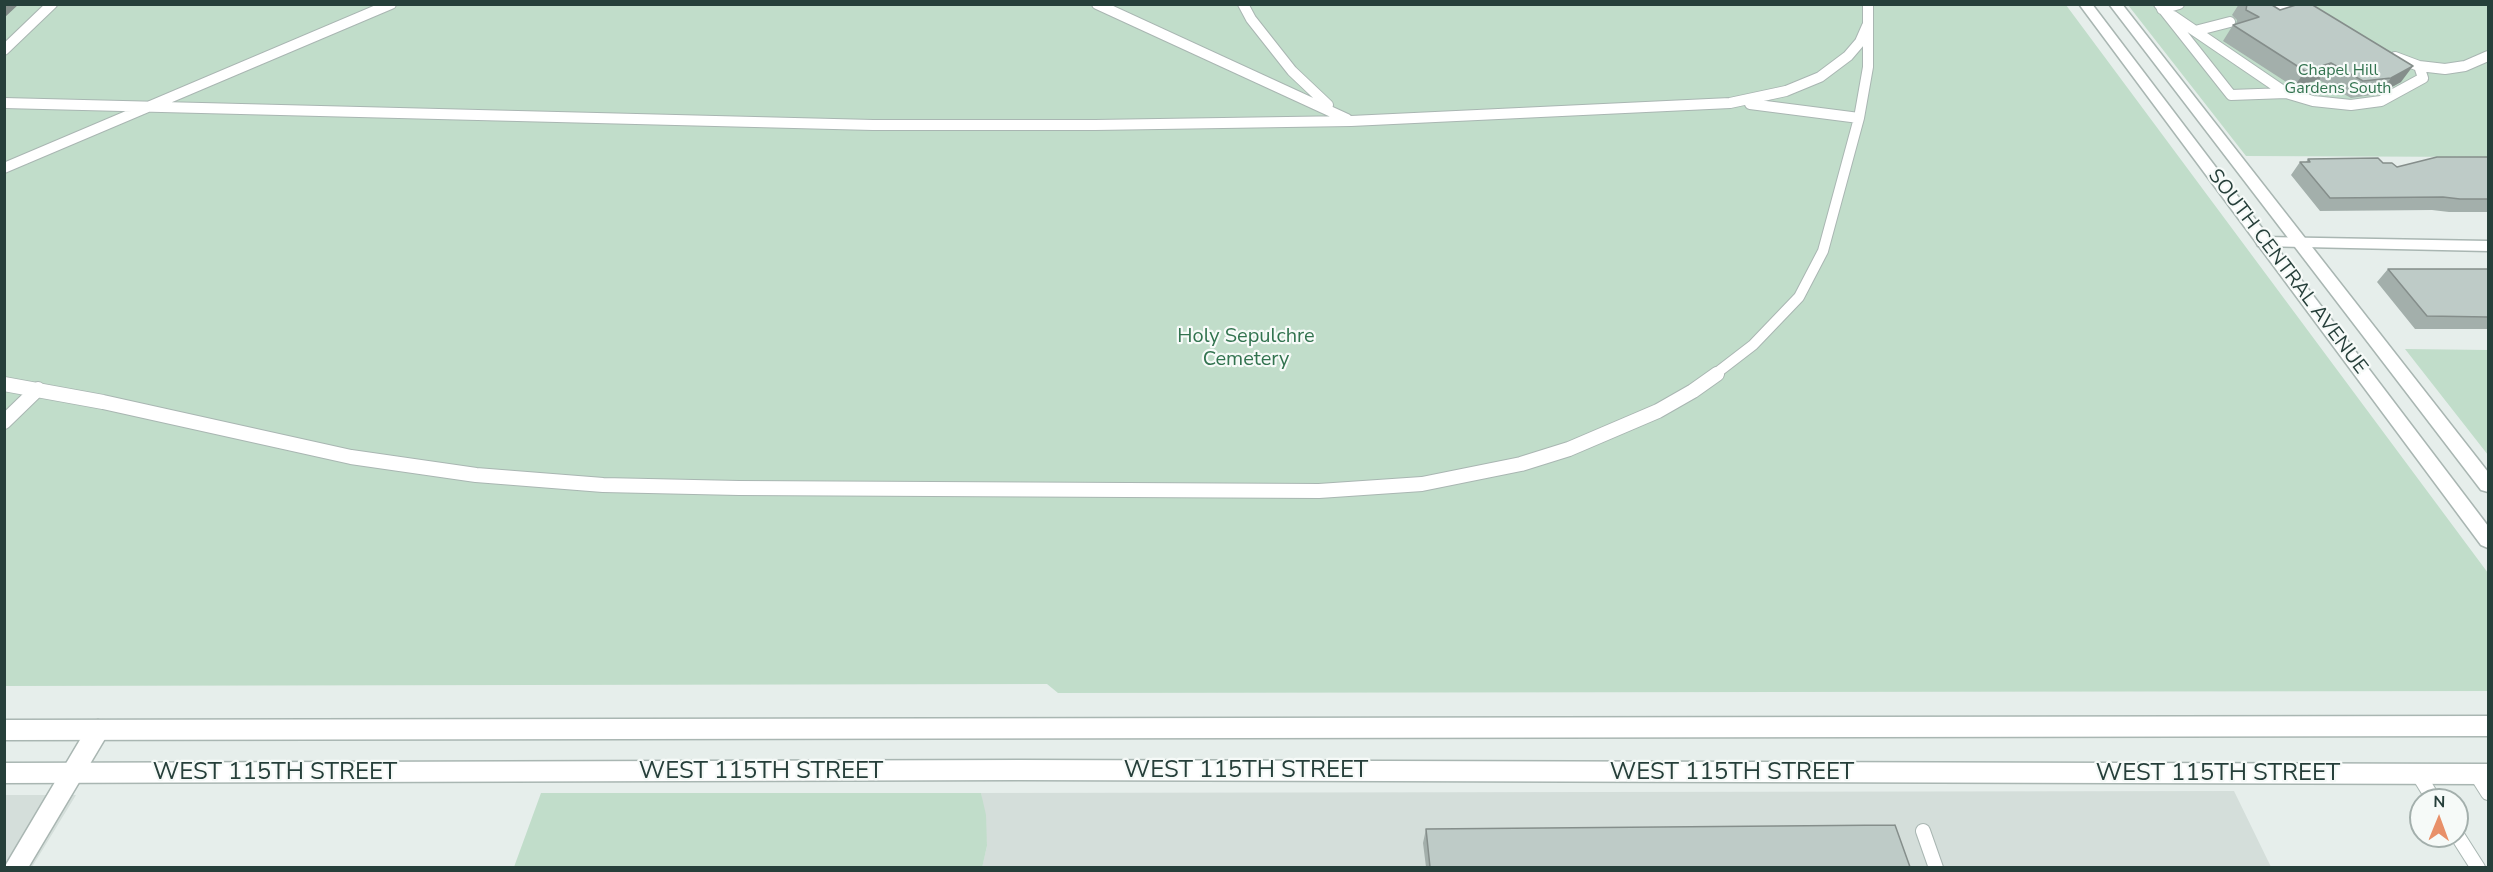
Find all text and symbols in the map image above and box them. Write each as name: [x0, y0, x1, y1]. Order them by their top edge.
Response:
park label: Chapel Hill Gardens South: [2285, 61, 2391, 99]
street label: SOUTH CENTRAL AVENUE: [2202, 165, 2372, 379]
park label: Holy Sepulchre Cemetery: [1177, 325, 1315, 372]
street label: WEST 115TH STREET: [1124, 757, 1368, 785]
street label: WEST 115TH STREET: [639, 758, 883, 786]
street label: WEST 115TH STREET: [153, 759, 397, 787]
street label: WEST 115TH STREET: [1610, 759, 1854, 787]
street label: WEST 115TH STREET: [2096, 760, 2340, 788]
north arrow: [2409, 788, 2469, 848]
text: N: [2433, 791, 2445, 813]

